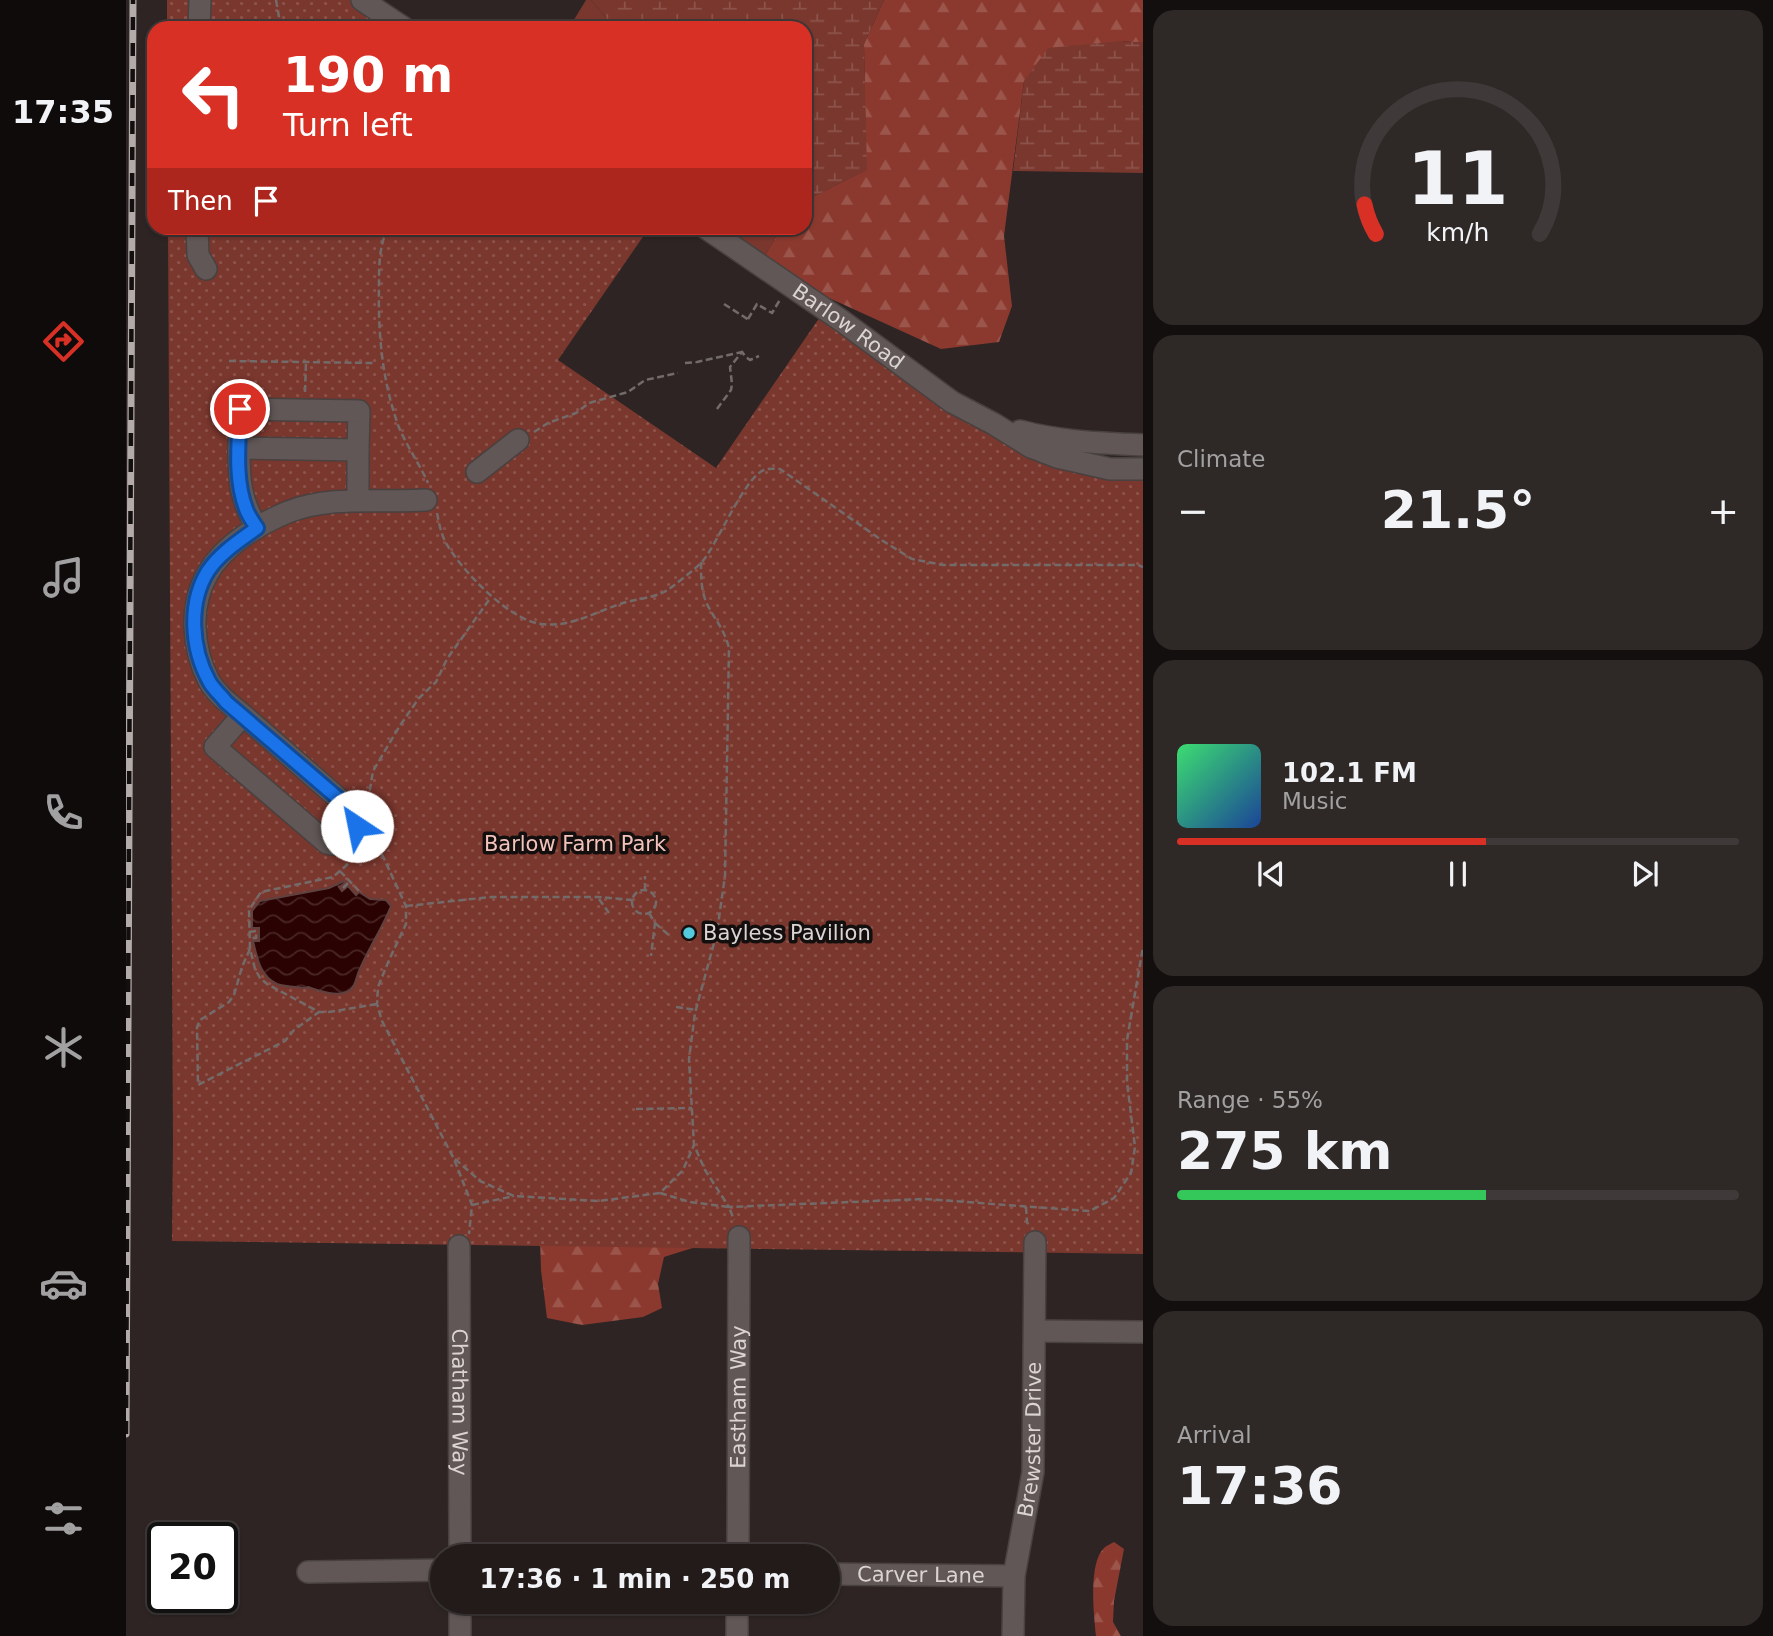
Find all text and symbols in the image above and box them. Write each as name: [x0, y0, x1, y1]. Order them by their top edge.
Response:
text: 190 m: [283, 47, 453, 104]
icon: left: [168, 49, 259, 140]
text: 17:35: [12, 93, 114, 131]
text: Turn left: [283, 106, 413, 144]
text: 11: [1407, 136, 1509, 221]
icon: arrive: [247, 182, 285, 220]
text: Then: [168, 186, 233, 216]
text: km/h: [1426, 217, 1490, 246]
street label: Barlow Road: [788, 279, 909, 374]
icon: directions: [39, 317, 88, 366]
pin: [210, 379, 270, 439]
icon: arrive: [221, 390, 259, 428]
text: Climate: [1177, 446, 1266, 472]
text: 21.5°: [1381, 480, 1535, 540]
text: −: [1177, 489, 1209, 533]
text: +: [1707, 489, 1739, 533]
icon: music: [39, 553, 88, 602]
text: 102.1 FM: [1282, 758, 1417, 788]
icon: phone: [39, 788, 88, 837]
text: Music: [1282, 788, 1347, 814]
position arrow: [320, 789, 394, 863]
park label: Barlow Farm Park: [484, 832, 667, 856]
icon: previous: [1252, 855, 1290, 893]
icon: pause: [1439, 855, 1477, 893]
icon: next: [1626, 855, 1664, 893]
place label: Bayless Pavilion: [703, 921, 871, 945]
marker: Bayless Pavilion: [681, 925, 697, 941]
icon: climate: [39, 1023, 88, 1072]
text: Range · 55%: [1177, 1087, 1323, 1113]
text: 275 km: [1177, 1121, 1392, 1181]
icon: car: [39, 1259, 88, 1308]
street label: Eastham Way: [726, 1325, 751, 1469]
street label: Chatham Way: [447, 1328, 472, 1476]
street label: Brewster Drive: [1013, 1362, 1046, 1519]
text: Arrival: [1177, 1422, 1252, 1448]
text: 17:36: [1177, 1456, 1343, 1516]
icon: filters: [39, 1494, 88, 1543]
speed limit sign: 20: [147, 1522, 238, 1613]
street label: Carver Lane: [857, 1562, 985, 1588]
text: 17:36 · 1 min · 250 m: [480, 1564, 790, 1594]

